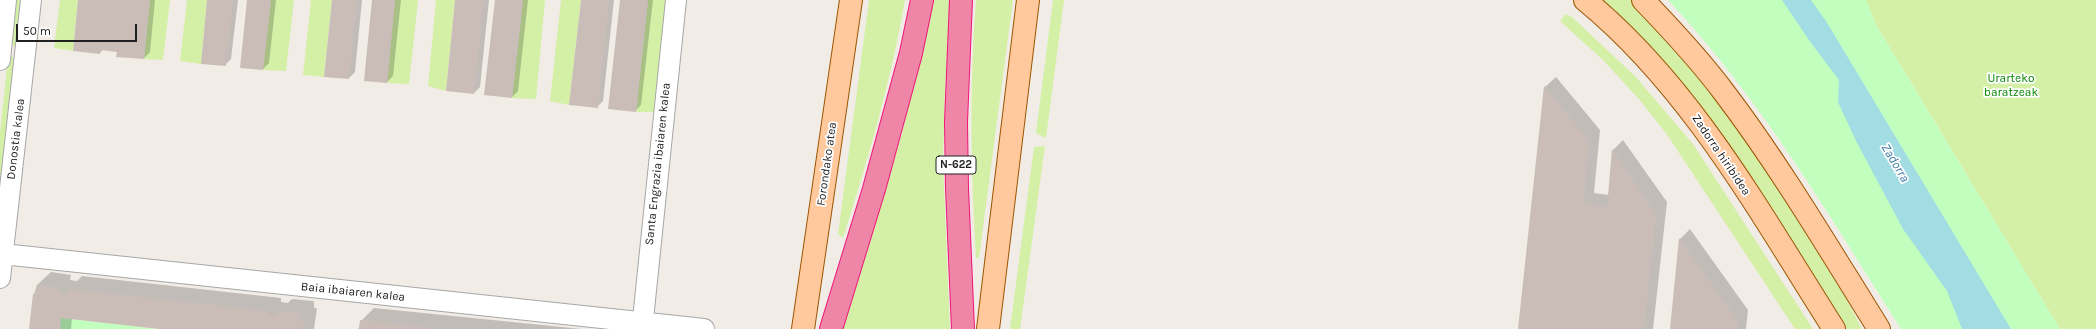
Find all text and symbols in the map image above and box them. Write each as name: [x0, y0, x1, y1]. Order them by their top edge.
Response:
scale bar: [18, 16, 139, 42]
text: 50 m: [23, 24, 51, 38]
park label: Urarteko baratzeak: [1984, 72, 2038, 100]
street label: Santa Engrazia ibaiaren kalea: [642, 82, 674, 246]
street label: Donostia kalea: [4, 98, 28, 180]
street label: Zadorra hiribidea: [1689, 112, 1753, 198]
street label: Forondako atea: [814, 121, 840, 207]
water label: Zadorra: [1877, 141, 1913, 185]
road number: N-622: [936, 156, 976, 174]
street label: Baia ibaiaren kalea: [300, 279, 406, 305]

